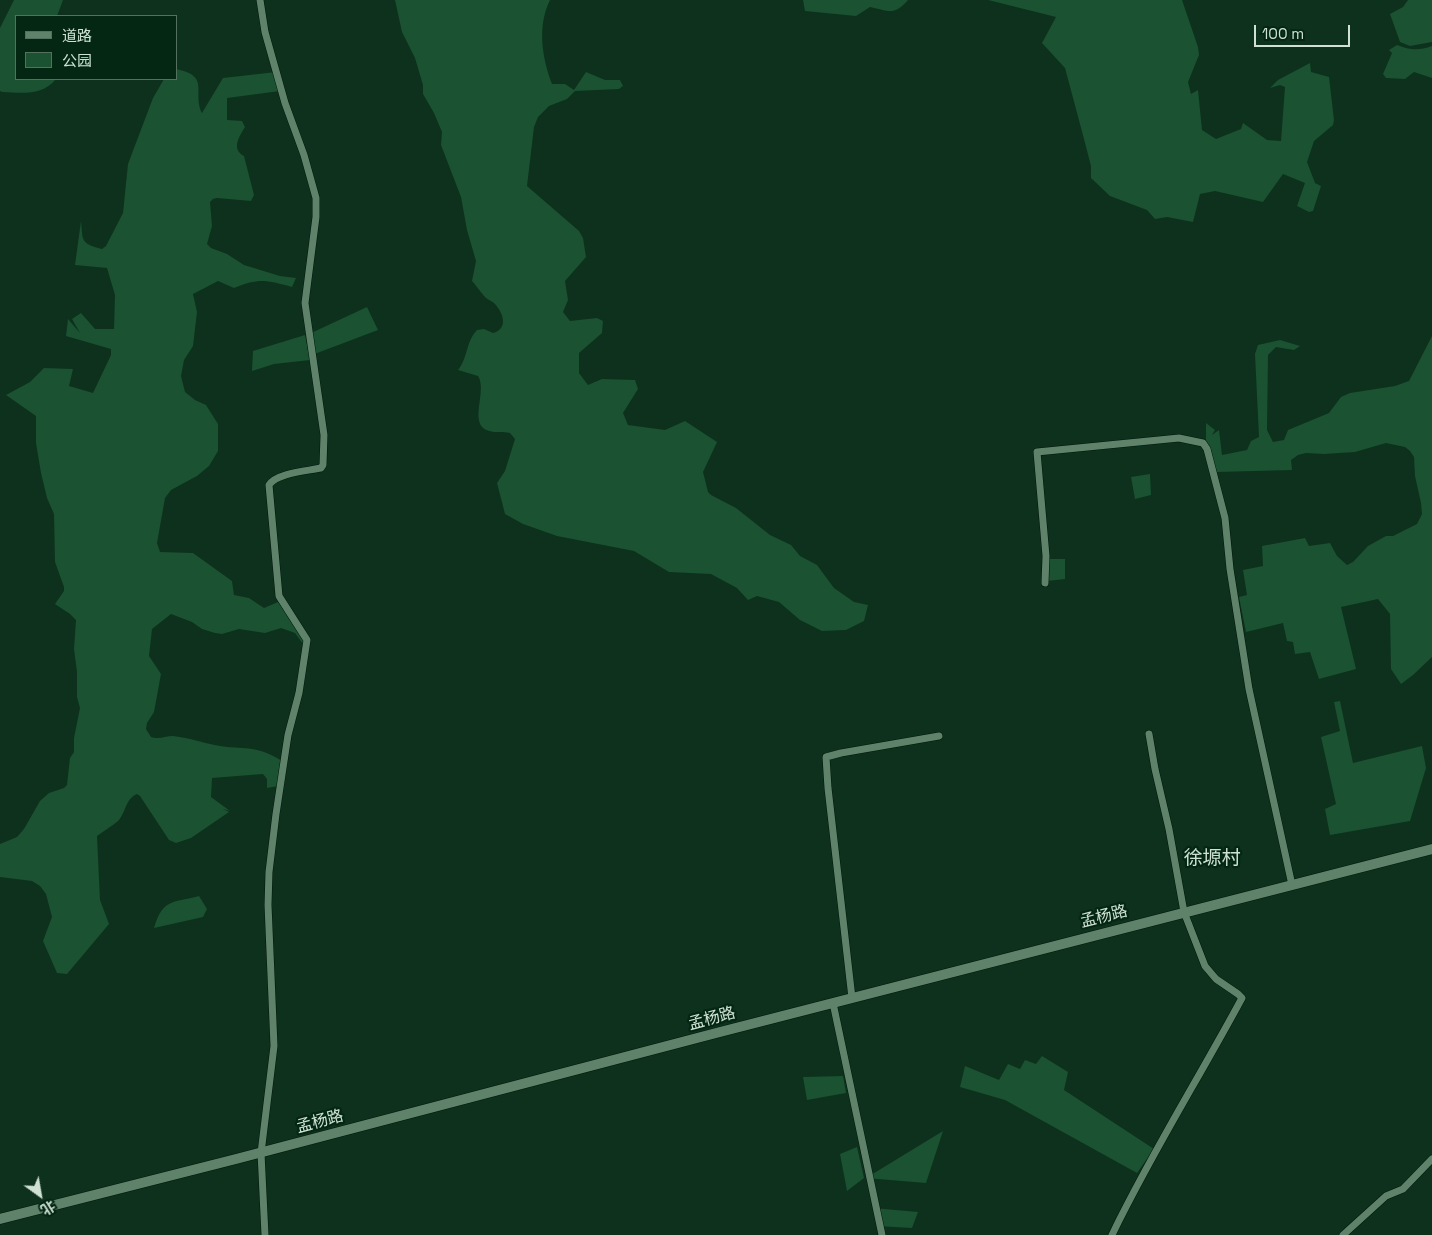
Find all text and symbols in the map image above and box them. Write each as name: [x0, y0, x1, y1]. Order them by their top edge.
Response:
legend: [15, 15, 178, 80]
scale bar: [1257, 15, 1353, 47]
text: 100 m: [1262, 24, 1304, 43]
text: 道路: [62, 26, 92, 45]
text: 公园: [62, 51, 92, 70]
district label: 徐塬村: [1184, 848, 1240, 870]
street label: 孟杨路: [1078, 902, 1130, 932]
street label: 孟杨路: [686, 1004, 738, 1034]
street label: 孟杨路: [294, 1107, 346, 1137]
north arrow: [15, 1170, 65, 1220]
text: 北: [37, 1196, 59, 1219]

